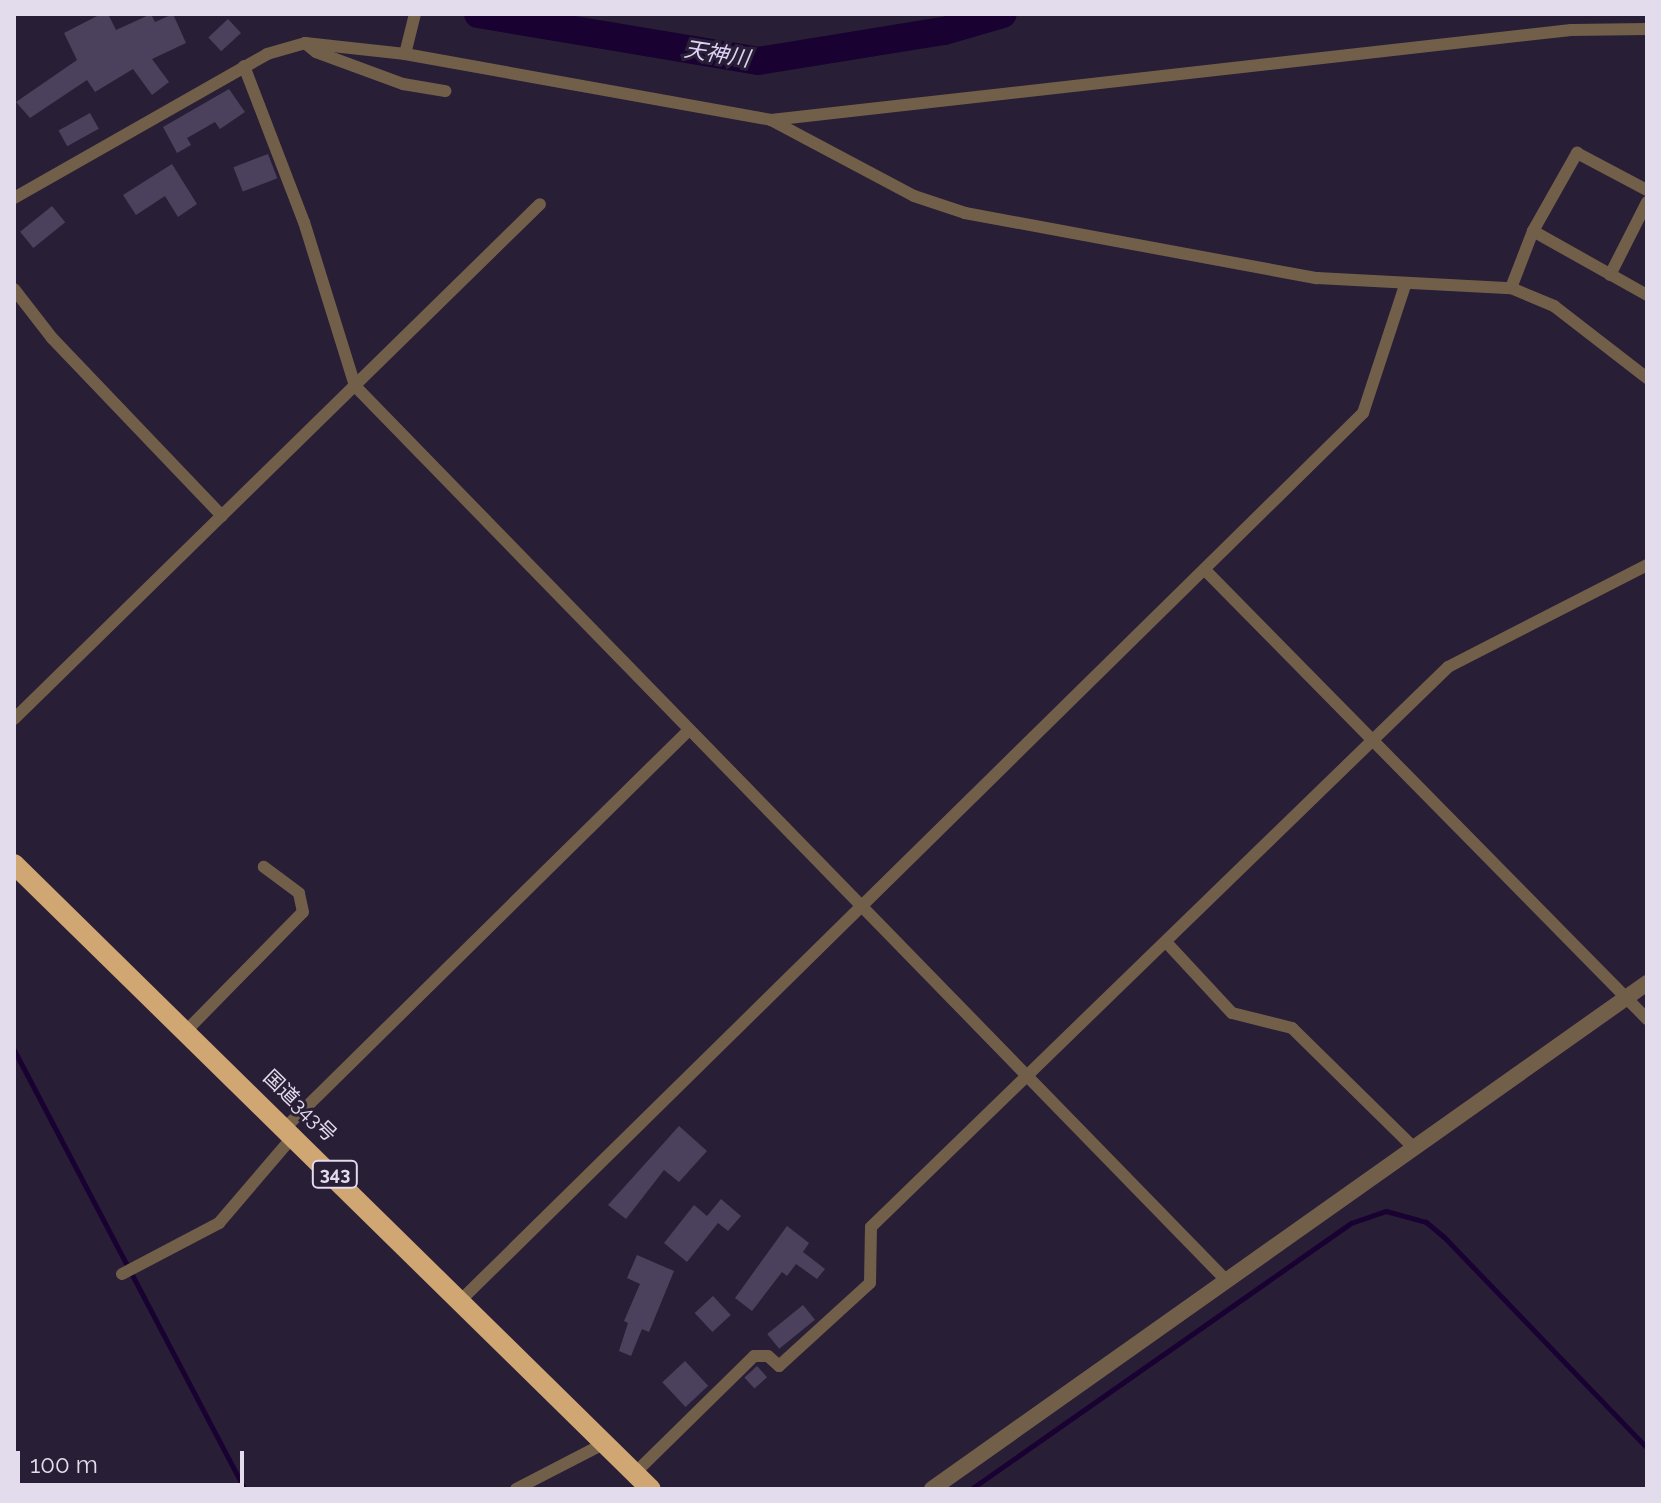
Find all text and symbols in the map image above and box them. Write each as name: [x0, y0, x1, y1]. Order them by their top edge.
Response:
water label: 天神川: [682, 36, 752, 72]
street label: 国道343号: [258, 1065, 342, 1147]
road number: 343: [311, 1160, 359, 1188]
scale bar: [20, 1435, 248, 1485]
text: 100 m: [30, 1450, 98, 1479]

